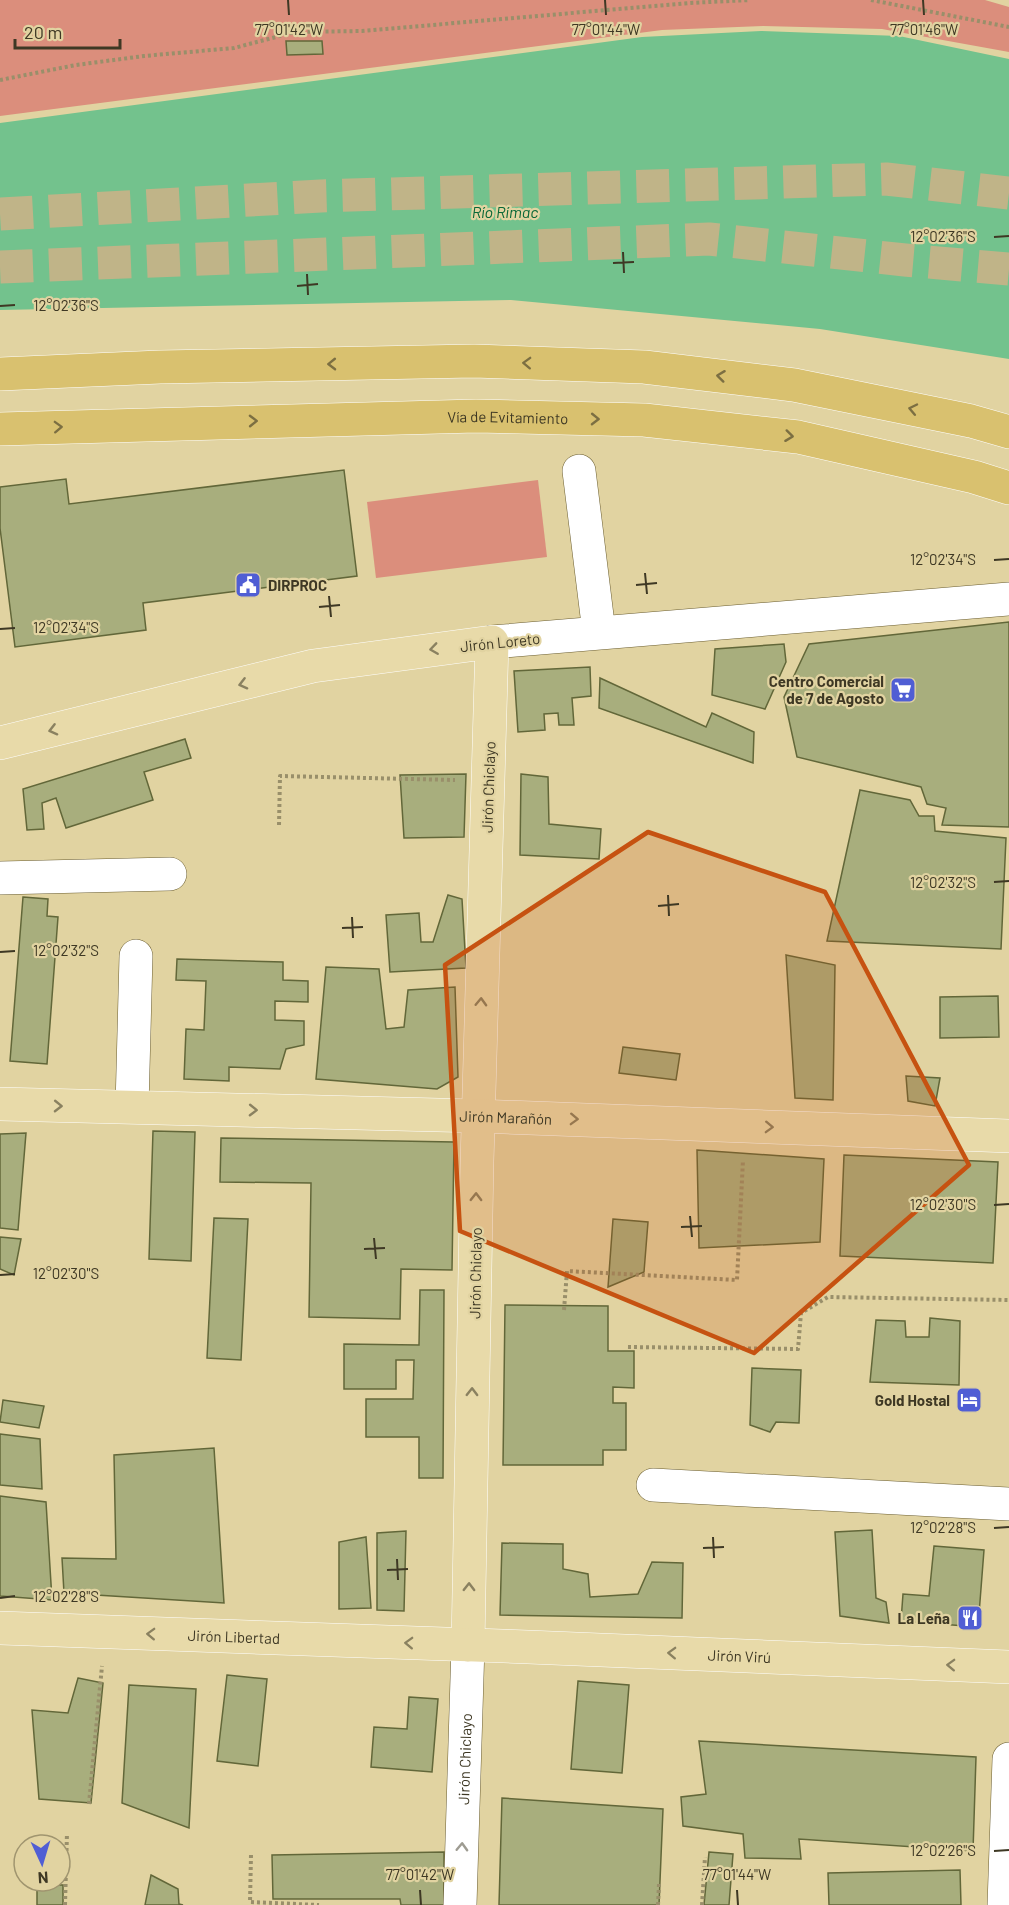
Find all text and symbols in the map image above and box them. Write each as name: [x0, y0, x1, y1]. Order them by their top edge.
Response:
scale bar: [15, 12, 120, 50]
text: 77°01'42"W: [255, 20, 323, 38]
text: 77°01'44"W: [572, 20, 640, 38]
text: 77°01'46"W: [890, 20, 958, 38]
text: 20 m: [24, 21, 62, 43]
water label: Río Rímac: [472, 202, 538, 221]
text: 12°02'36"S: [910, 227, 976, 245]
text: 12°02'36"S: [33, 296, 99, 314]
one-way arrow: [522, 356, 531, 369]
one-way arrow: [327, 357, 336, 370]
one-way arrow: [717, 371, 726, 383]
one-way arrow: [908, 404, 918, 417]
street label: Vía de Evitamiento: [447, 407, 568, 427]
one-way arrow: [591, 413, 600, 425]
one-way arrow: [249, 415, 258, 427]
one-way arrow: [54, 420, 63, 433]
one-way arrow: [785, 429, 794, 442]
text: 12°02'34"S: [910, 550, 976, 568]
public building icon: DIRPROC: [233, 570, 263, 600]
place label: DIRPROC: [268, 576, 327, 594]
text: 12°02'34"S: [33, 618, 99, 636]
street label: Jirón Loreto: [459, 629, 541, 655]
one-way arrow: [430, 643, 439, 655]
place label: Centro Comercial de 7 de Agosto: [769, 672, 884, 707]
supermarket icon: Centro Comercial de 7 de Agosto: [888, 675, 918, 705]
one-way arrow: [238, 676, 248, 689]
one-way arrow: [48, 722, 58, 735]
street label: Jirón Chiclayo: [477, 741, 499, 833]
text: 12°02'32"S: [910, 873, 976, 891]
text: 12°02'32"S: [33, 941, 99, 959]
one-way arrow: [475, 997, 488, 1006]
one-way arrow: [54, 1099, 63, 1112]
one-way arrow: [249, 1104, 258, 1117]
street label: Jirón Marañón: [459, 1107, 553, 1128]
one-way arrow: [570, 1113, 579, 1126]
one-way arrow: [765, 1121, 774, 1133]
one-way arrow: [470, 1192, 482, 1201]
text: 12°02'30"S: [910, 1195, 976, 1213]
street label: Jirón Chiclayo: [465, 1227, 485, 1319]
text: 12°02'30"S: [33, 1264, 99, 1282]
hotel icon: Gold Hostal: [954, 1385, 984, 1415]
one-way arrow: [466, 1387, 479, 1396]
place label: Gold Hostal: [875, 1391, 950, 1409]
text: 12°02'28"S: [910, 1518, 976, 1536]
one-way arrow: [463, 1582, 475, 1591]
text: 12°02'28"S: [33, 1587, 99, 1605]
restaurant icon: La Leña: [955, 1603, 985, 1633]
place label: La Leña: [898, 1609, 950, 1627]
street label: Jirón Libertad: [187, 1626, 280, 1647]
one-way arrow: [147, 1627, 156, 1640]
one-way arrow: [405, 1637, 414, 1649]
street label: Jirón Virú: [707, 1645, 771, 1666]
one-way arrow: [667, 1647, 676, 1660]
one-way arrow: [946, 1658, 955, 1671]
street label: Jirón Chiclayo: [454, 1713, 475, 1805]
north arrow: [12, 1833, 72, 1893]
text: 12°02'26"S: [910, 1841, 976, 1859]
one-way arrow: [455, 1842, 468, 1851]
text: 77°01'42"W: [386, 1865, 454, 1883]
text: 77°01'44"W: [703, 1865, 771, 1883]
text: N: [37, 1869, 49, 1888]

